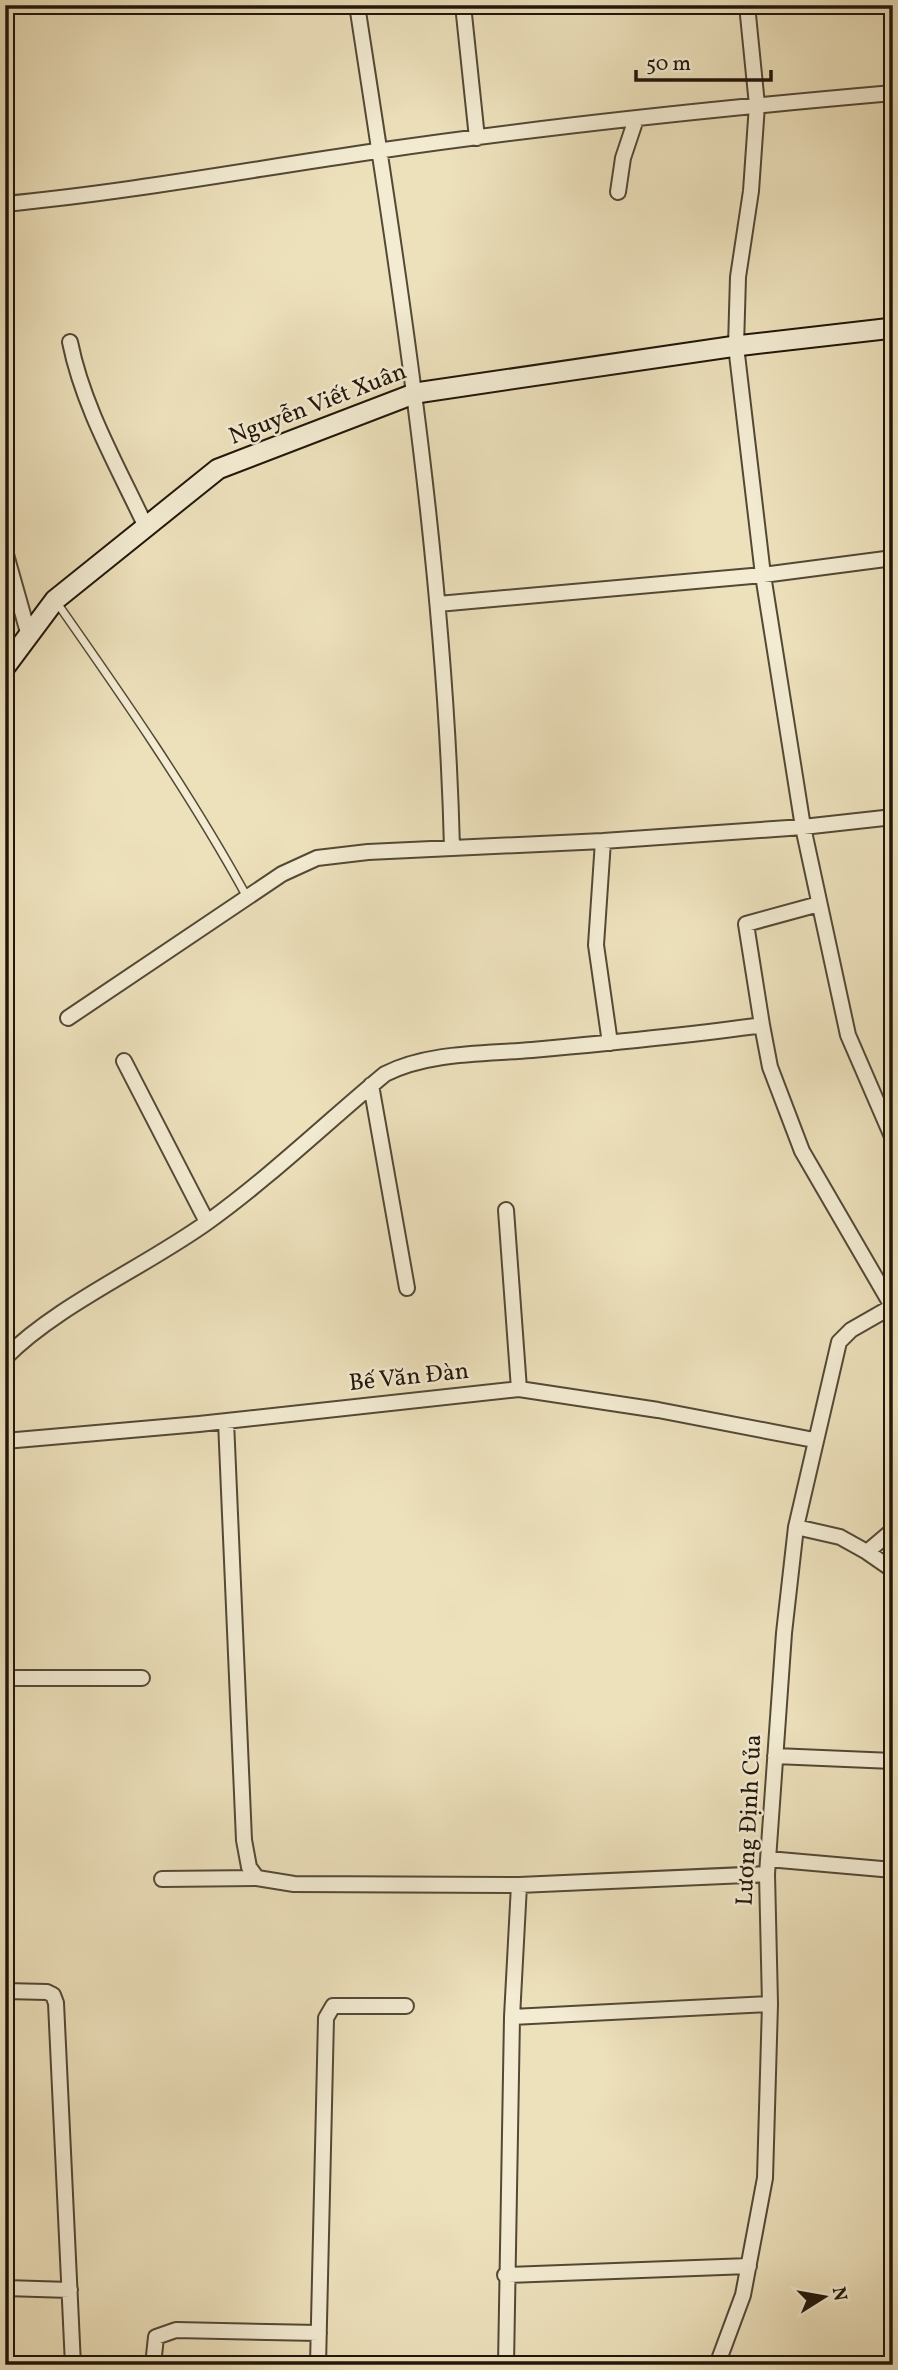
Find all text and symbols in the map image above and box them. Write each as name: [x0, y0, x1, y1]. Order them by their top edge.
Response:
scale bar: [636, 38, 770, 82]
text: 50 m: [646, 50, 691, 79]
street label: Nguyễn Viết Xuân: [224, 355, 412, 455]
street label: Bế Văn Đàn: [347, 1355, 471, 1401]
street label: Lương Định Của: [729, 1733, 771, 1907]
north arrow: [790, 2262, 860, 2332]
text: N: [825, 2285, 853, 2304]

